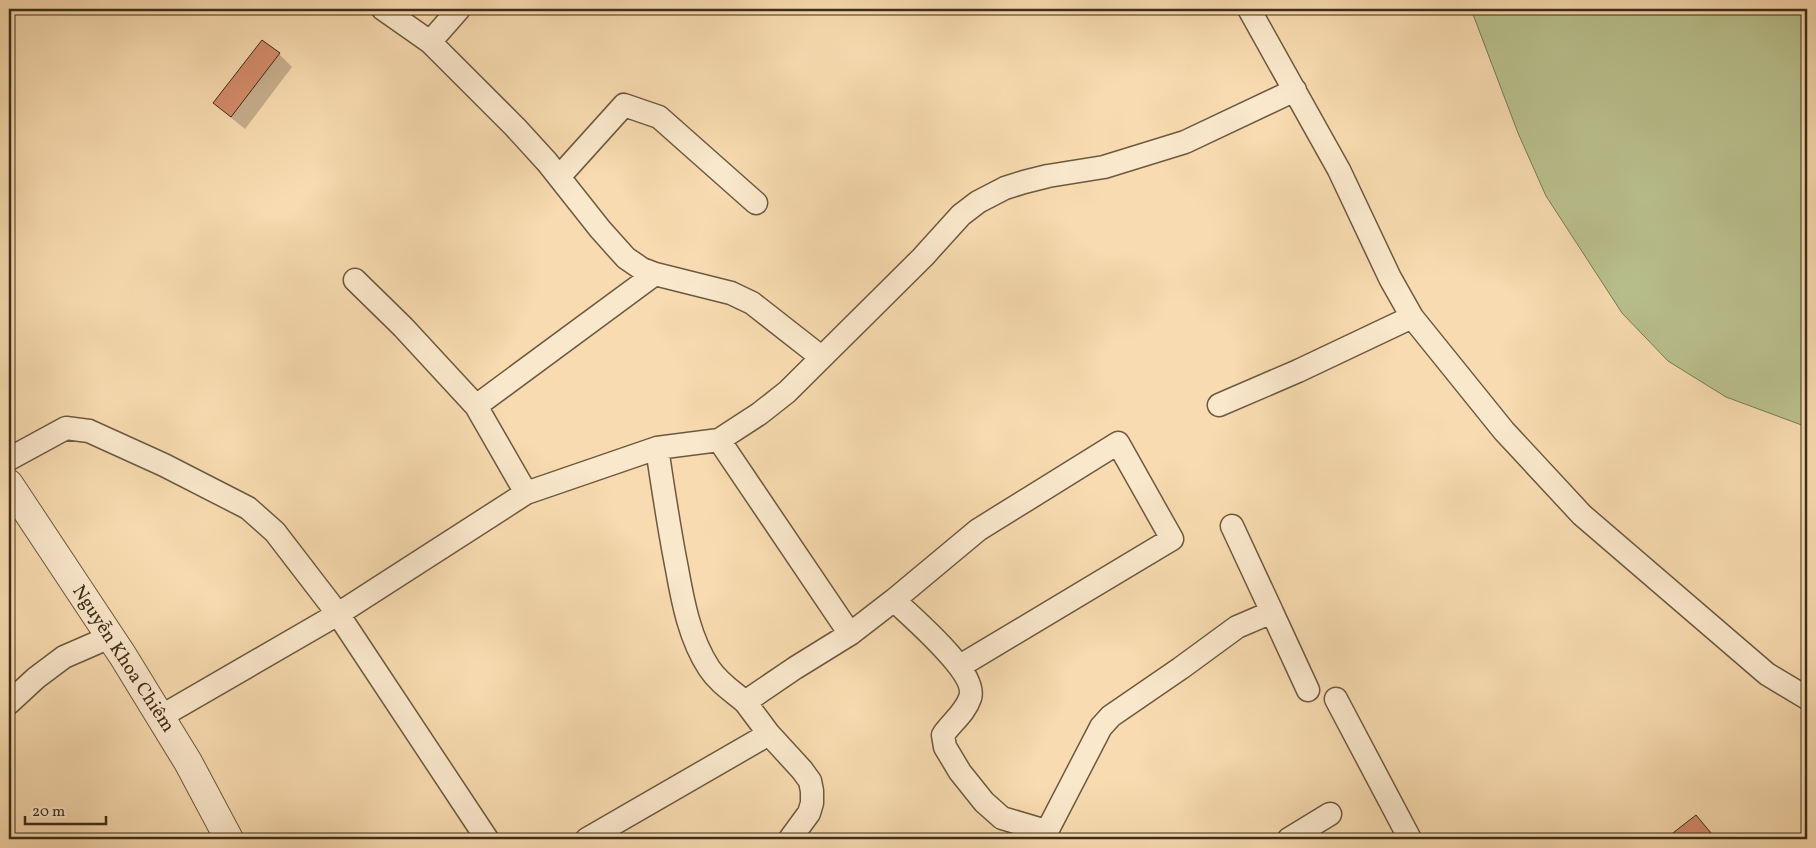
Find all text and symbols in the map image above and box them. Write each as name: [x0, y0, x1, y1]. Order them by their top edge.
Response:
street label: Nguyễn Khoa Chiêm: [66, 580, 181, 738]
scale bar: [25, 793, 106, 825]
text: 20 m: [32, 802, 65, 823]

